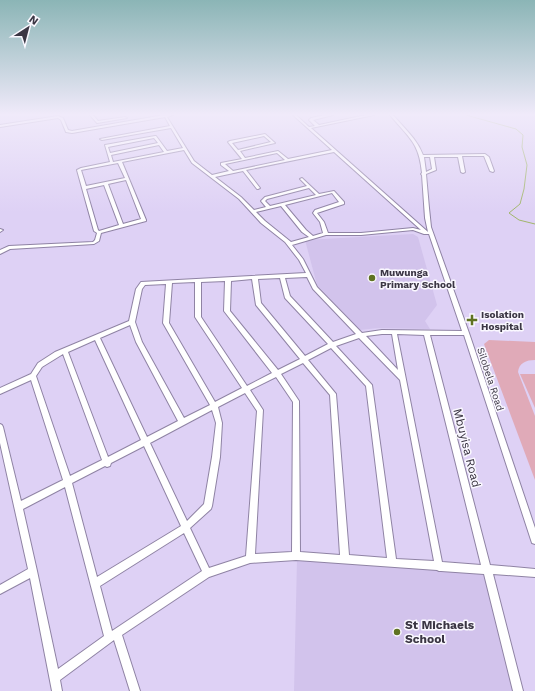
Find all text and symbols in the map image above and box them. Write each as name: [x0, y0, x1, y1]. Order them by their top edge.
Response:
north arrow: [8, 8, 48, 48]
text: N: [26, 13, 41, 28]
place label: Muwunga Primary School: [380, 267, 456, 290]
marker: Muwunga Primary School: [367, 273, 377, 283]
place label: Isolation Hospital: [481, 309, 524, 332]
marker: Isolation Hospital: [466, 314, 478, 326]
street label: Silobela Road: [475, 346, 506, 412]
street label: Mbuyisa Road: [450, 407, 484, 489]
place label: St Michaels School: [405, 618, 475, 646]
marker: St Michaels School: [392, 627, 402, 637]

